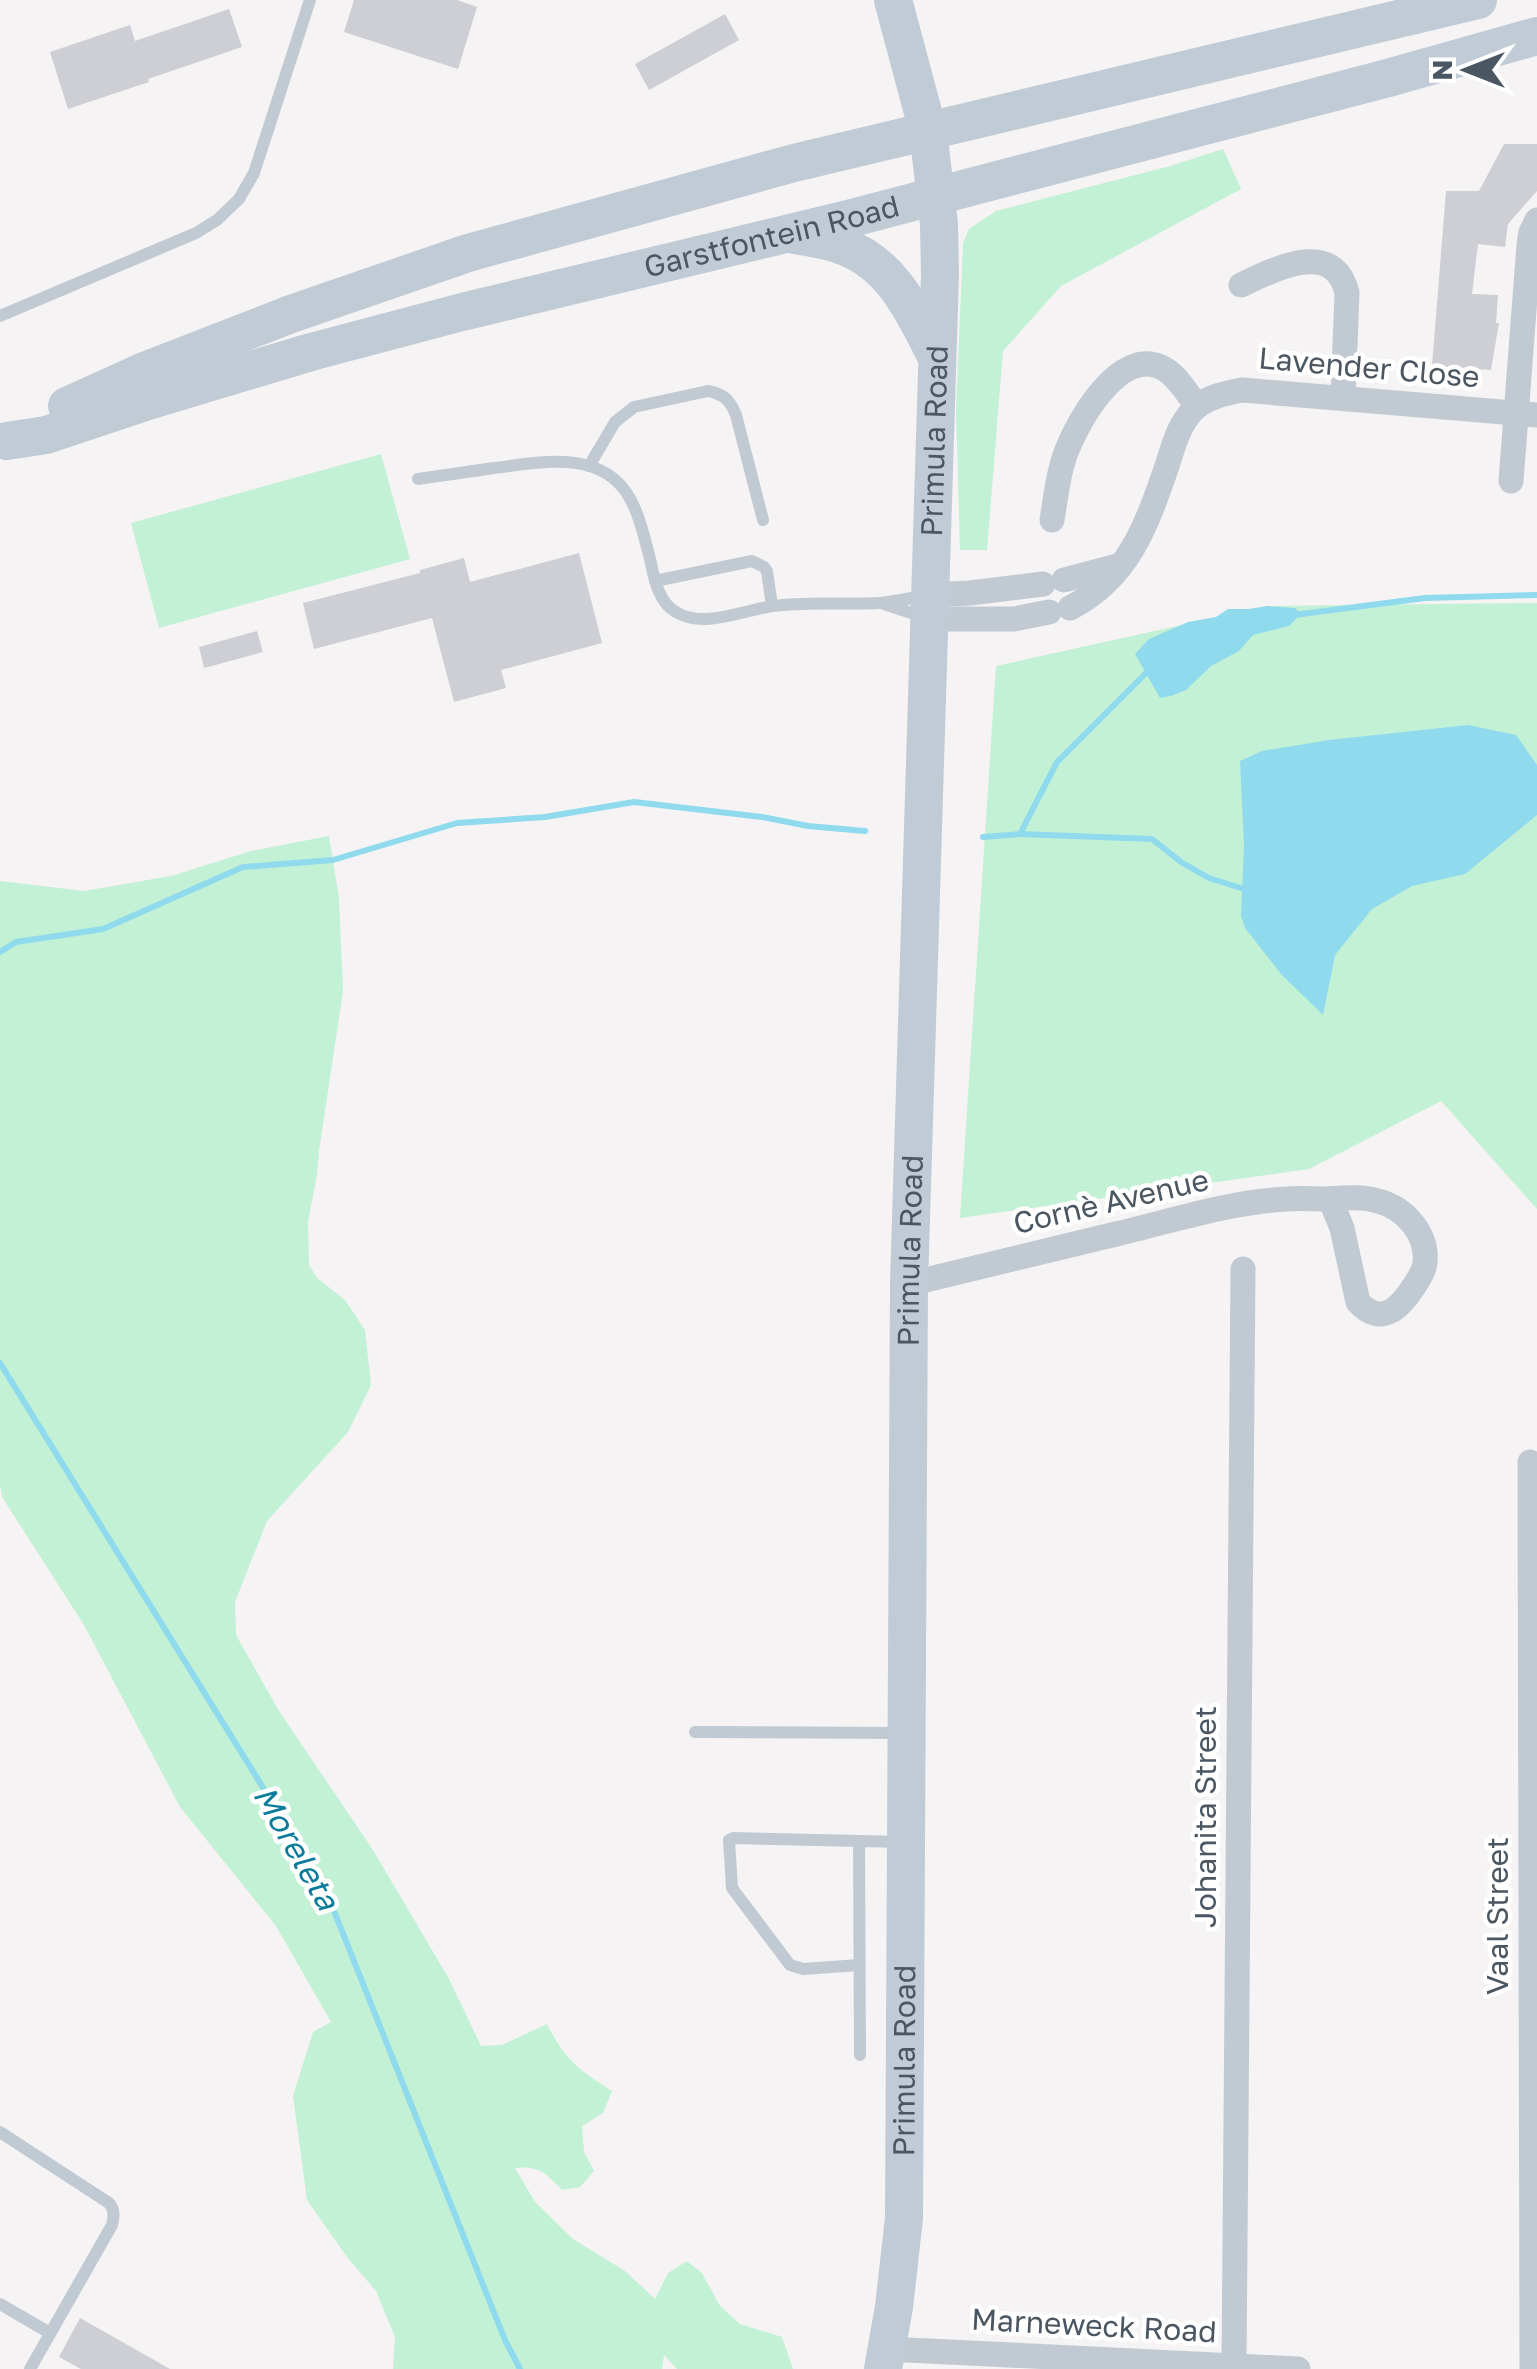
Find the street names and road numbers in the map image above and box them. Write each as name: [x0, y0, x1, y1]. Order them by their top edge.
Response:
street label: Garstfontein Road: [640, 187, 903, 285]
street label: Lavender Close: [1257, 339, 1481, 395]
street label: Primula Road: [913, 345, 955, 537]
street label: Primula Road: [890, 1154, 930, 1346]
street label: Cornè Avenue: [1010, 1161, 1212, 1241]
street label: Johanita Street: [1187, 1706, 1223, 1928]
street label: Vaal Street: [1479, 1837, 1515, 1995]
street label: Primula Road: [885, 1965, 922, 2156]
street label: Marneweck Road: [970, 2301, 1218, 2349]

